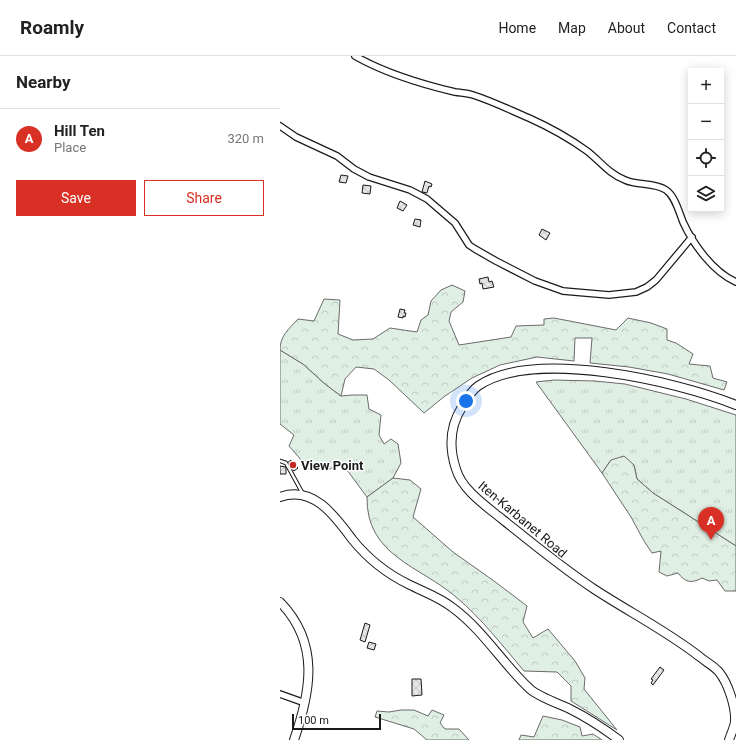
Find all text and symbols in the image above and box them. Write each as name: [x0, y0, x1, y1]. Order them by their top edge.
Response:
text: Roamly: [20, 16, 84, 39]
text: Home: [498, 20, 536, 36]
text: Map: [558, 20, 586, 36]
text: About: [608, 20, 645, 36]
text: Contact: [667, 20, 716, 36]
map controls: [688, 68, 724, 212]
button: +: [688, 68, 724, 104]
text: Nearby: [16, 72, 71, 92]
button: −: [688, 104, 724, 140]
text: Hill Ten: [54, 122, 105, 140]
text: A: [25, 131, 33, 146]
text: 320 m: [227, 131, 264, 146]
text: Place: [54, 140, 86, 155]
button: locate: [688, 140, 724, 176]
button: layers: [688, 176, 724, 212]
button: Save: [16, 180, 136, 216]
button: Share: [144, 180, 264, 216]
your location: [456, 391, 476, 411]
place label: View Point: [301, 458, 364, 473]
marker: View Point: [288, 460, 298, 470]
street label: Iten-Karbanet Road: [475, 478, 570, 561]
pin: A: [698, 507, 724, 540]
scale bar: [292, 712, 381, 731]
text: 100 m: [298, 714, 329, 727]

